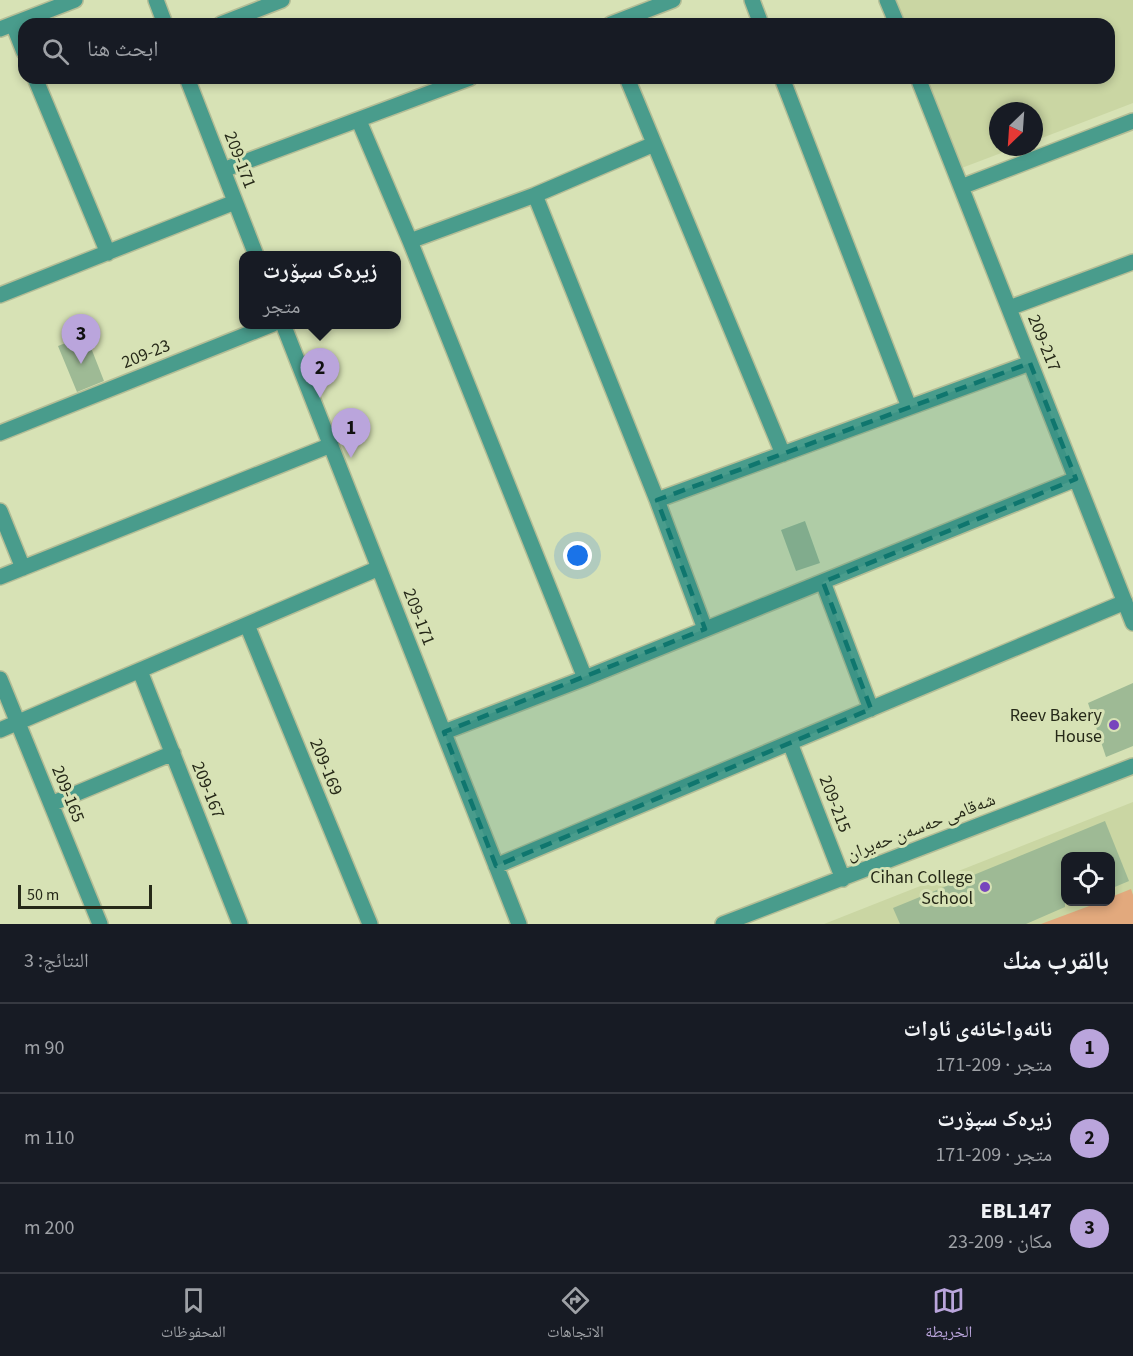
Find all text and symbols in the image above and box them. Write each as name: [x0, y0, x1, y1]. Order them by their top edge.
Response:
search box: [18, 18, 1115, 84]
text: ابحث هنا: [87, 33, 158, 65]
icon: search: [39, 35, 72, 68]
north arrow: [989, 102, 1043, 156]
street label: 209-171: [218, 128, 262, 192]
popup: [239, 251, 401, 329]
text: زیرەک سپۆرت: [263, 255, 377, 287]
text: متجر: [263, 293, 300, 321]
street label: 209-217: [1021, 311, 1067, 375]
pin: 3: [62, 314, 100, 364]
street label: 209-23: [118, 333, 174, 375]
pin: 2: [300, 348, 340, 398]
pin: 1: [332, 408, 370, 458]
your location: [563, 541, 592, 570]
street label: 209-171: [397, 585, 441, 649]
place label: Reev Bakery House: [1010, 703, 1103, 749]
marker: Reev Bakery House: [1107, 718, 1121, 732]
street label: 209-169: [303, 735, 349, 799]
street label: 209-167: [185, 758, 231, 822]
street label: 209-165: [45, 762, 91, 826]
street label: 209-215: [813, 772, 857, 836]
street label: شەقامی حەسەن حەیران: [843, 787, 999, 867]
map controls: [1061, 852, 1115, 906]
button: locate: [1061, 852, 1115, 906]
place label: Cihan College School: [870, 865, 973, 911]
marker: Cihan College School: [978, 880, 992, 894]
scale bar: [18, 882, 152, 910]
text: 50 m: [27, 884, 59, 906]
text: بالقرب منك: [1002, 942, 1109, 979]
text: النتائج: 3: [24, 947, 89, 975]
text: نانەواخانەی ئاوات: [904, 1013, 1052, 1045]
text: 90 m: [24, 1034, 64, 1062]
text: 1: [1084, 1034, 1095, 1062]
text: متجر · 209-171: [935, 1051, 1052, 1079]
text: زیرەک سپۆرت: [937, 1103, 1052, 1135]
text: 110 m: [24, 1124, 74, 1152]
text: 2: [1084, 1124, 1095, 1152]
text: متجر · 209-171: [935, 1141, 1052, 1169]
text: EBL147: [980, 1195, 1052, 1227]
text: 200 m: [24, 1214, 74, 1242]
text: 3: [1084, 1214, 1095, 1242]
text: مكان · 209-23: [948, 1228, 1052, 1256]
tab: المحفوظات: [161, 1284, 226, 1347]
tab: الاتجاهات: [547, 1284, 604, 1347]
tab: الخريطة: [925, 1284, 972, 1347]

